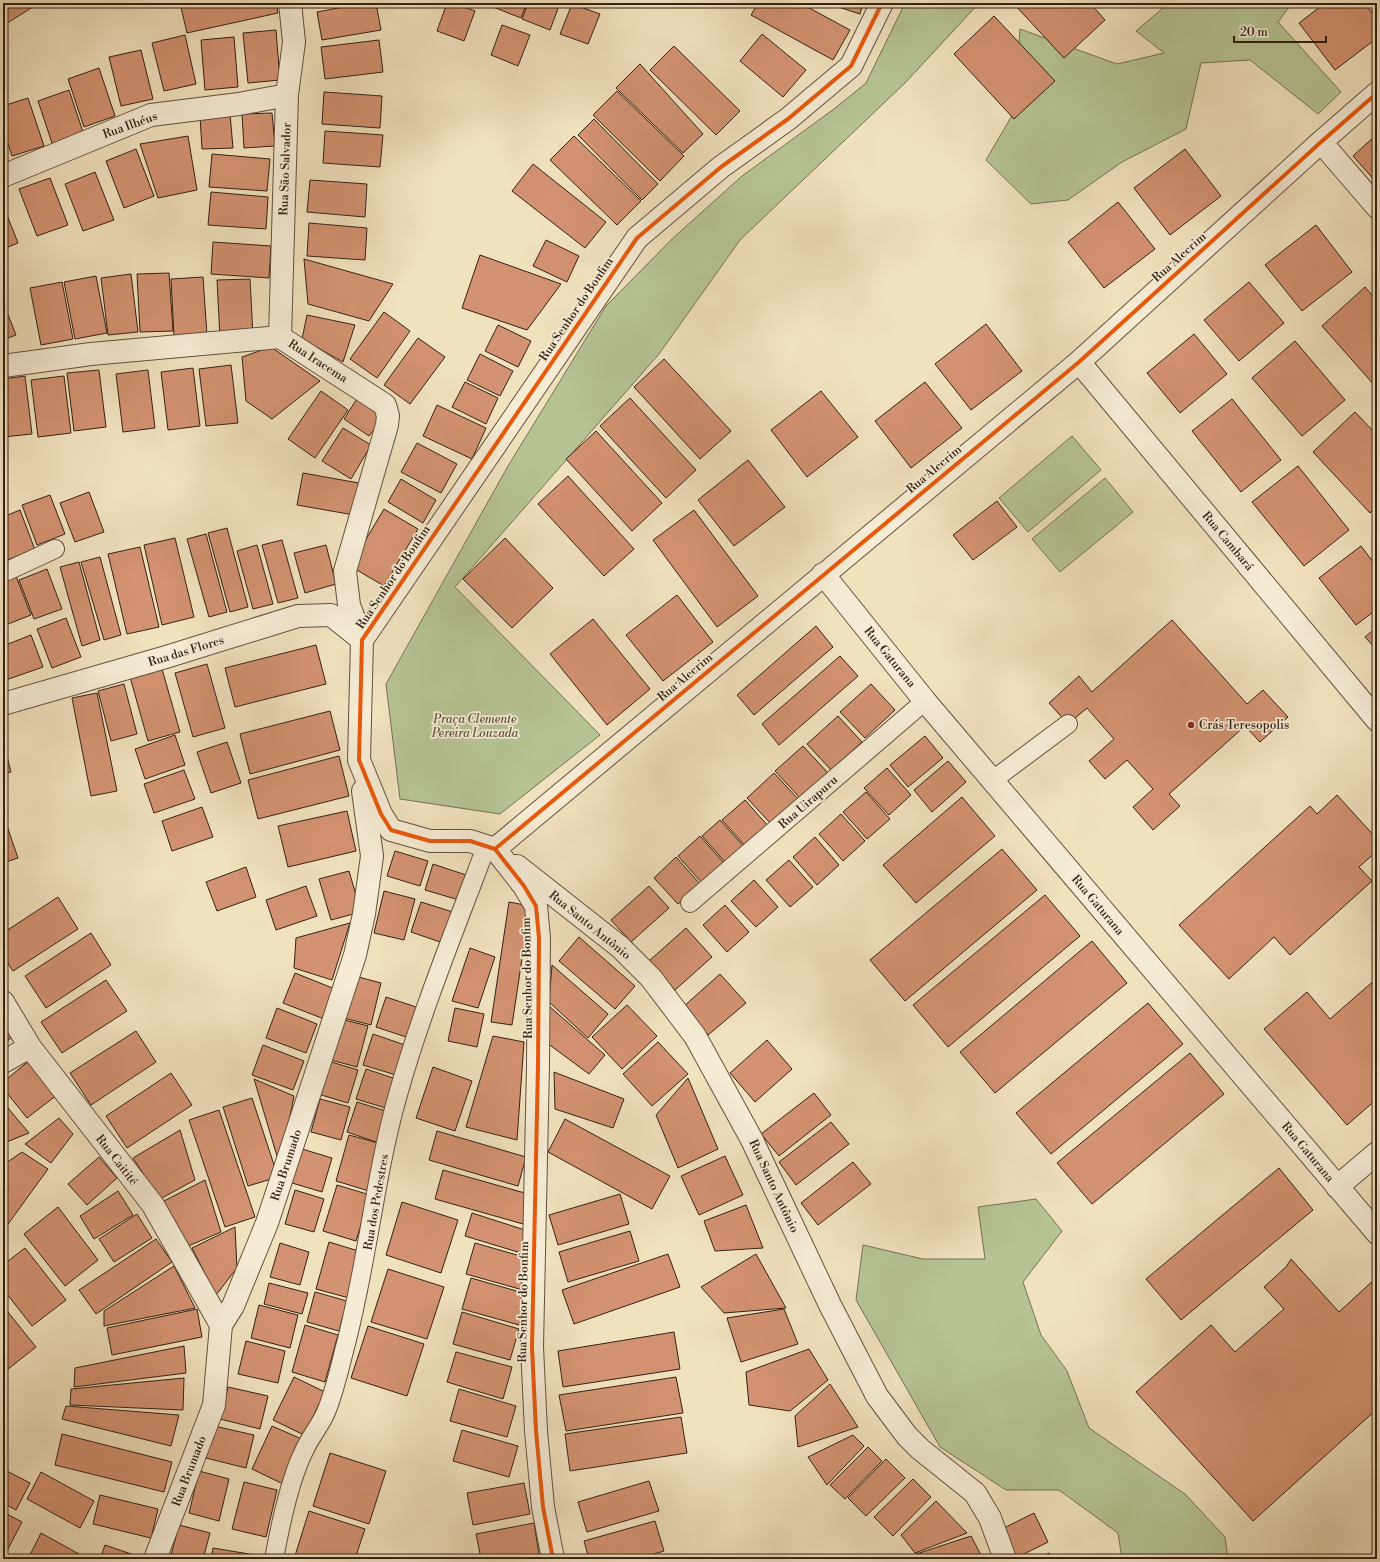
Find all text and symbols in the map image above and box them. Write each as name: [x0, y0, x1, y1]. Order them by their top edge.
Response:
scale bar: [1234, 18, 1326, 44]
text: 20 m: [1240, 25, 1268, 40]
street label: Rua Ilhéus: [101, 109, 160, 142]
street label: Rua São Salvador: [276, 122, 295, 216]
street label: Rua Alecrim: [1149, 229, 1210, 286]
street label: Rua Senhor do Bonfim: [536, 254, 617, 364]
street label: Rua Iracema: [285, 337, 351, 387]
street label: Rua Alecrim: [904, 442, 965, 497]
street label: Rua Cambará: [1199, 509, 1257, 575]
street label: Rua Senhor do Bonfim: [353, 522, 434, 632]
street label: Rua Gaturana: [860, 624, 919, 692]
street label: Rua das Flores: [146, 633, 226, 670]
street label: Rua Alecrim: [655, 650, 716, 705]
park label: Praça Clemente Pereira Louzada: [431, 712, 519, 741]
place label: Crás Teresopolis: [1199, 718, 1289, 733]
marker: Crás Teresopolis: [1186, 720, 1196, 730]
street label: Rua Uirapuru: [776, 772, 841, 832]
street label: Rua Gaturana: [1068, 872, 1128, 939]
street label: Rua Santo Antônio: [546, 888, 634, 963]
street label: Rua Senhor do Bonfim: [519, 917, 536, 1039]
street label: Rua Gaturana: [1278, 1119, 1338, 1186]
street label: Rua Brumado: [268, 1127, 305, 1203]
street label: Rua Caitité: [92, 1132, 141, 1189]
street label: Rua Santo Antônio: [745, 1137, 802, 1235]
street label: Rua dos Pedestres: [361, 1153, 392, 1251]
street label: Rua Senhor do Bonfim: [515, 1241, 532, 1363]
street label: Rua Brumado: [169, 1433, 210, 1509]

